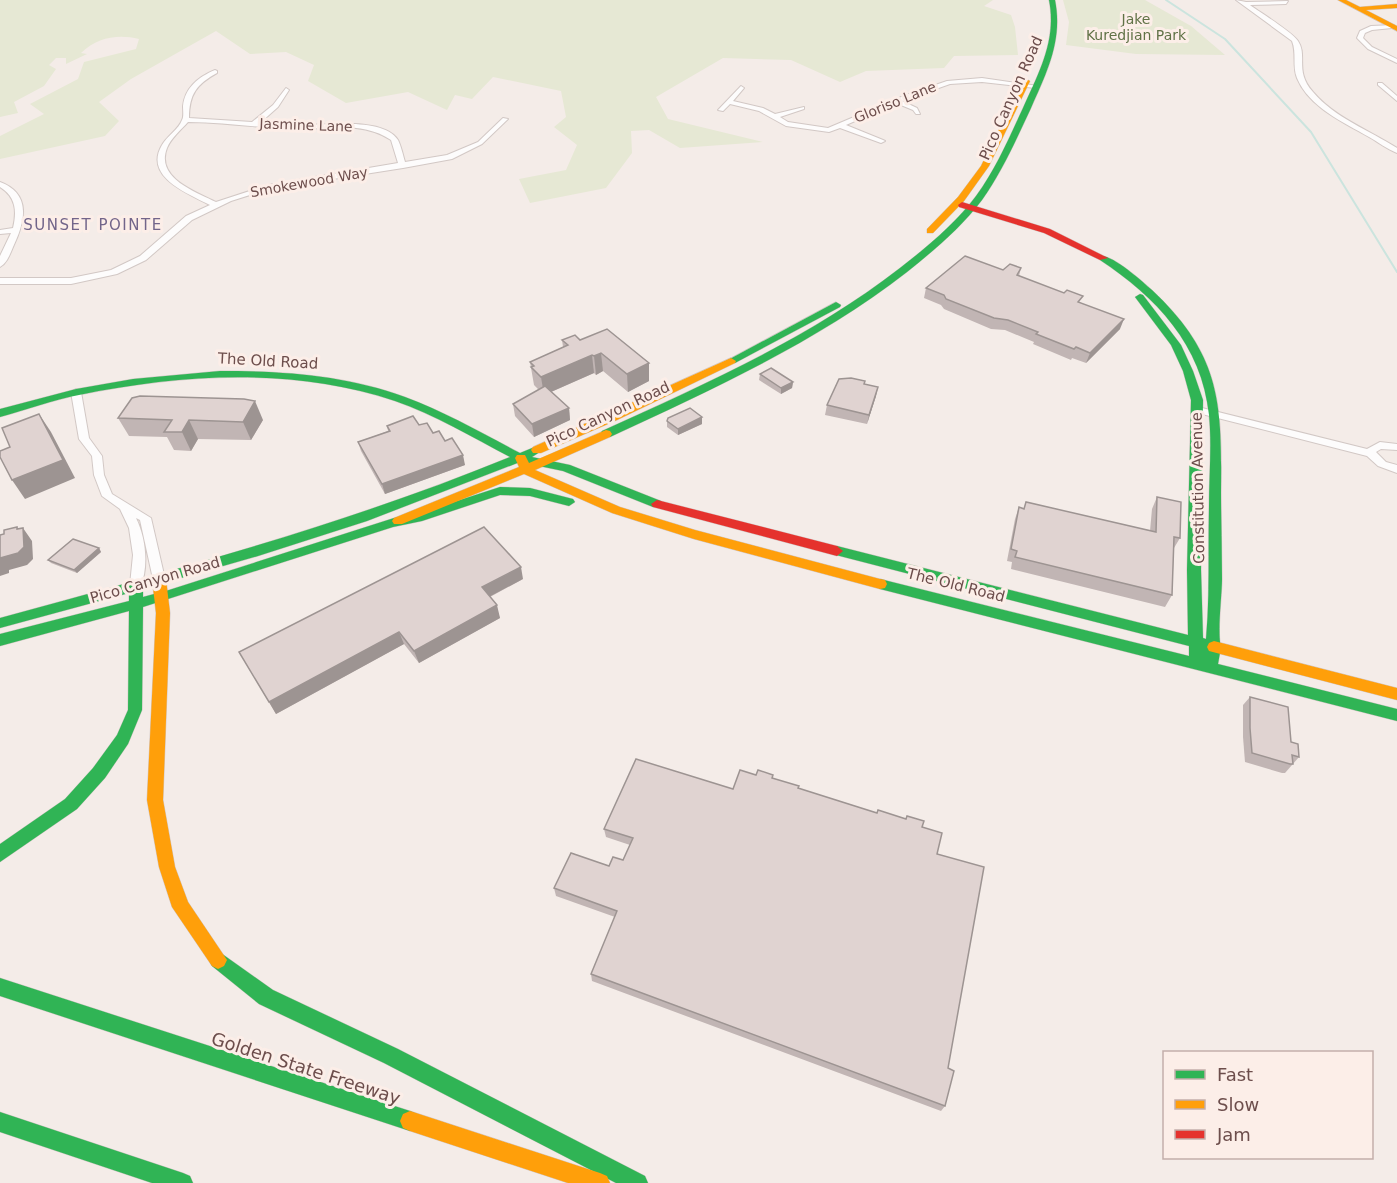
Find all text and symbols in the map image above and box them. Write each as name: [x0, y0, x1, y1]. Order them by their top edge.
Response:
park label: Jake Kuredjian Park: [1086, 11, 1187, 43]
street label: Pico Canyon Road: [975, 33, 1047, 163]
street label: Gloriso Lane: [852, 78, 938, 126]
street label: Jasmine Lane: [258, 115, 353, 135]
street label: Smokewood Way: [249, 164, 369, 200]
district label: SUNSET POINTE: [23, 216, 163, 234]
street label: The Old Road: [216, 349, 319, 373]
street label: Pico Canyon Road: [543, 377, 673, 451]
street label: Constitution Avenue: [1188, 412, 1208, 564]
street label: Pico Canyon Road: [88, 553, 222, 607]
street label: The Old Road: [904, 564, 1007, 606]
street label: Golden State Freeway: [209, 1027, 404, 1109]
legend: [1163, 1051, 1373, 1159]
text: Fast: [1217, 1064, 1253, 1085]
text: Slow: [1217, 1094, 1259, 1115]
text: Jam: [1216, 1124, 1251, 1145]

